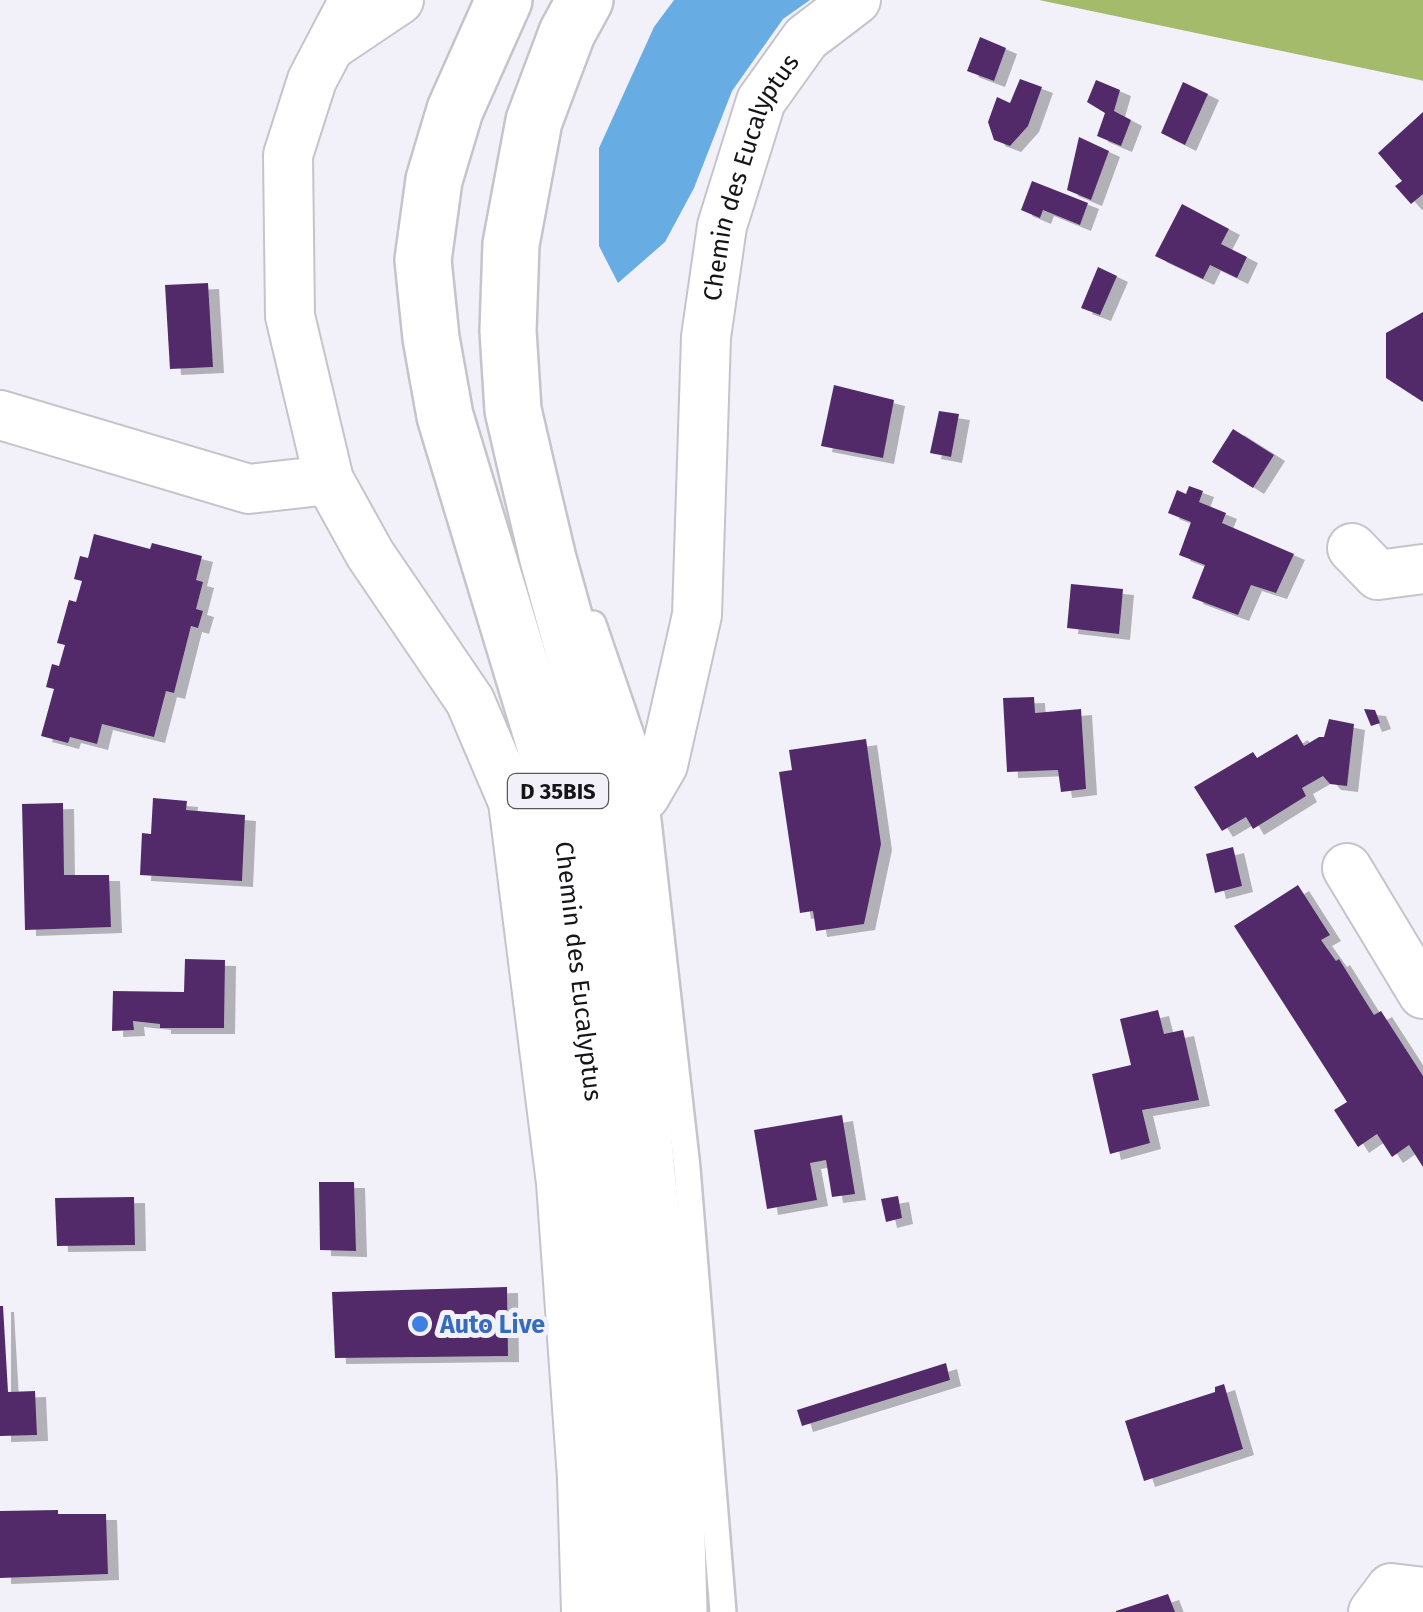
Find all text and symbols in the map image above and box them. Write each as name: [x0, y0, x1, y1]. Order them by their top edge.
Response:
street label: Chemin des Eucalyptus: [697, 48, 806, 303]
road number: D 35BIS: [508, 774, 608, 808]
street label: Chemin des Eucalyptus: [548, 840, 608, 1103]
place label: Auto Live: [439, 1310, 545, 1340]
marker: Auto Live: [409, 1313, 431, 1335]

